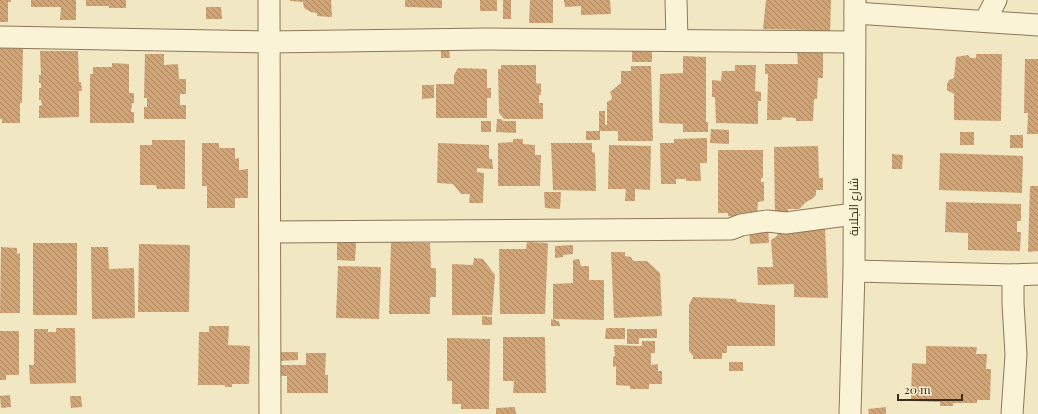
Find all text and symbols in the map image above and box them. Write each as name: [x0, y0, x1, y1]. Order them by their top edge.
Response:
street label: شارع الجلابة: [845, 178, 862, 236]
scale bar: [898, 376, 962, 402]
text: 20 m: [904, 381, 931, 397]

